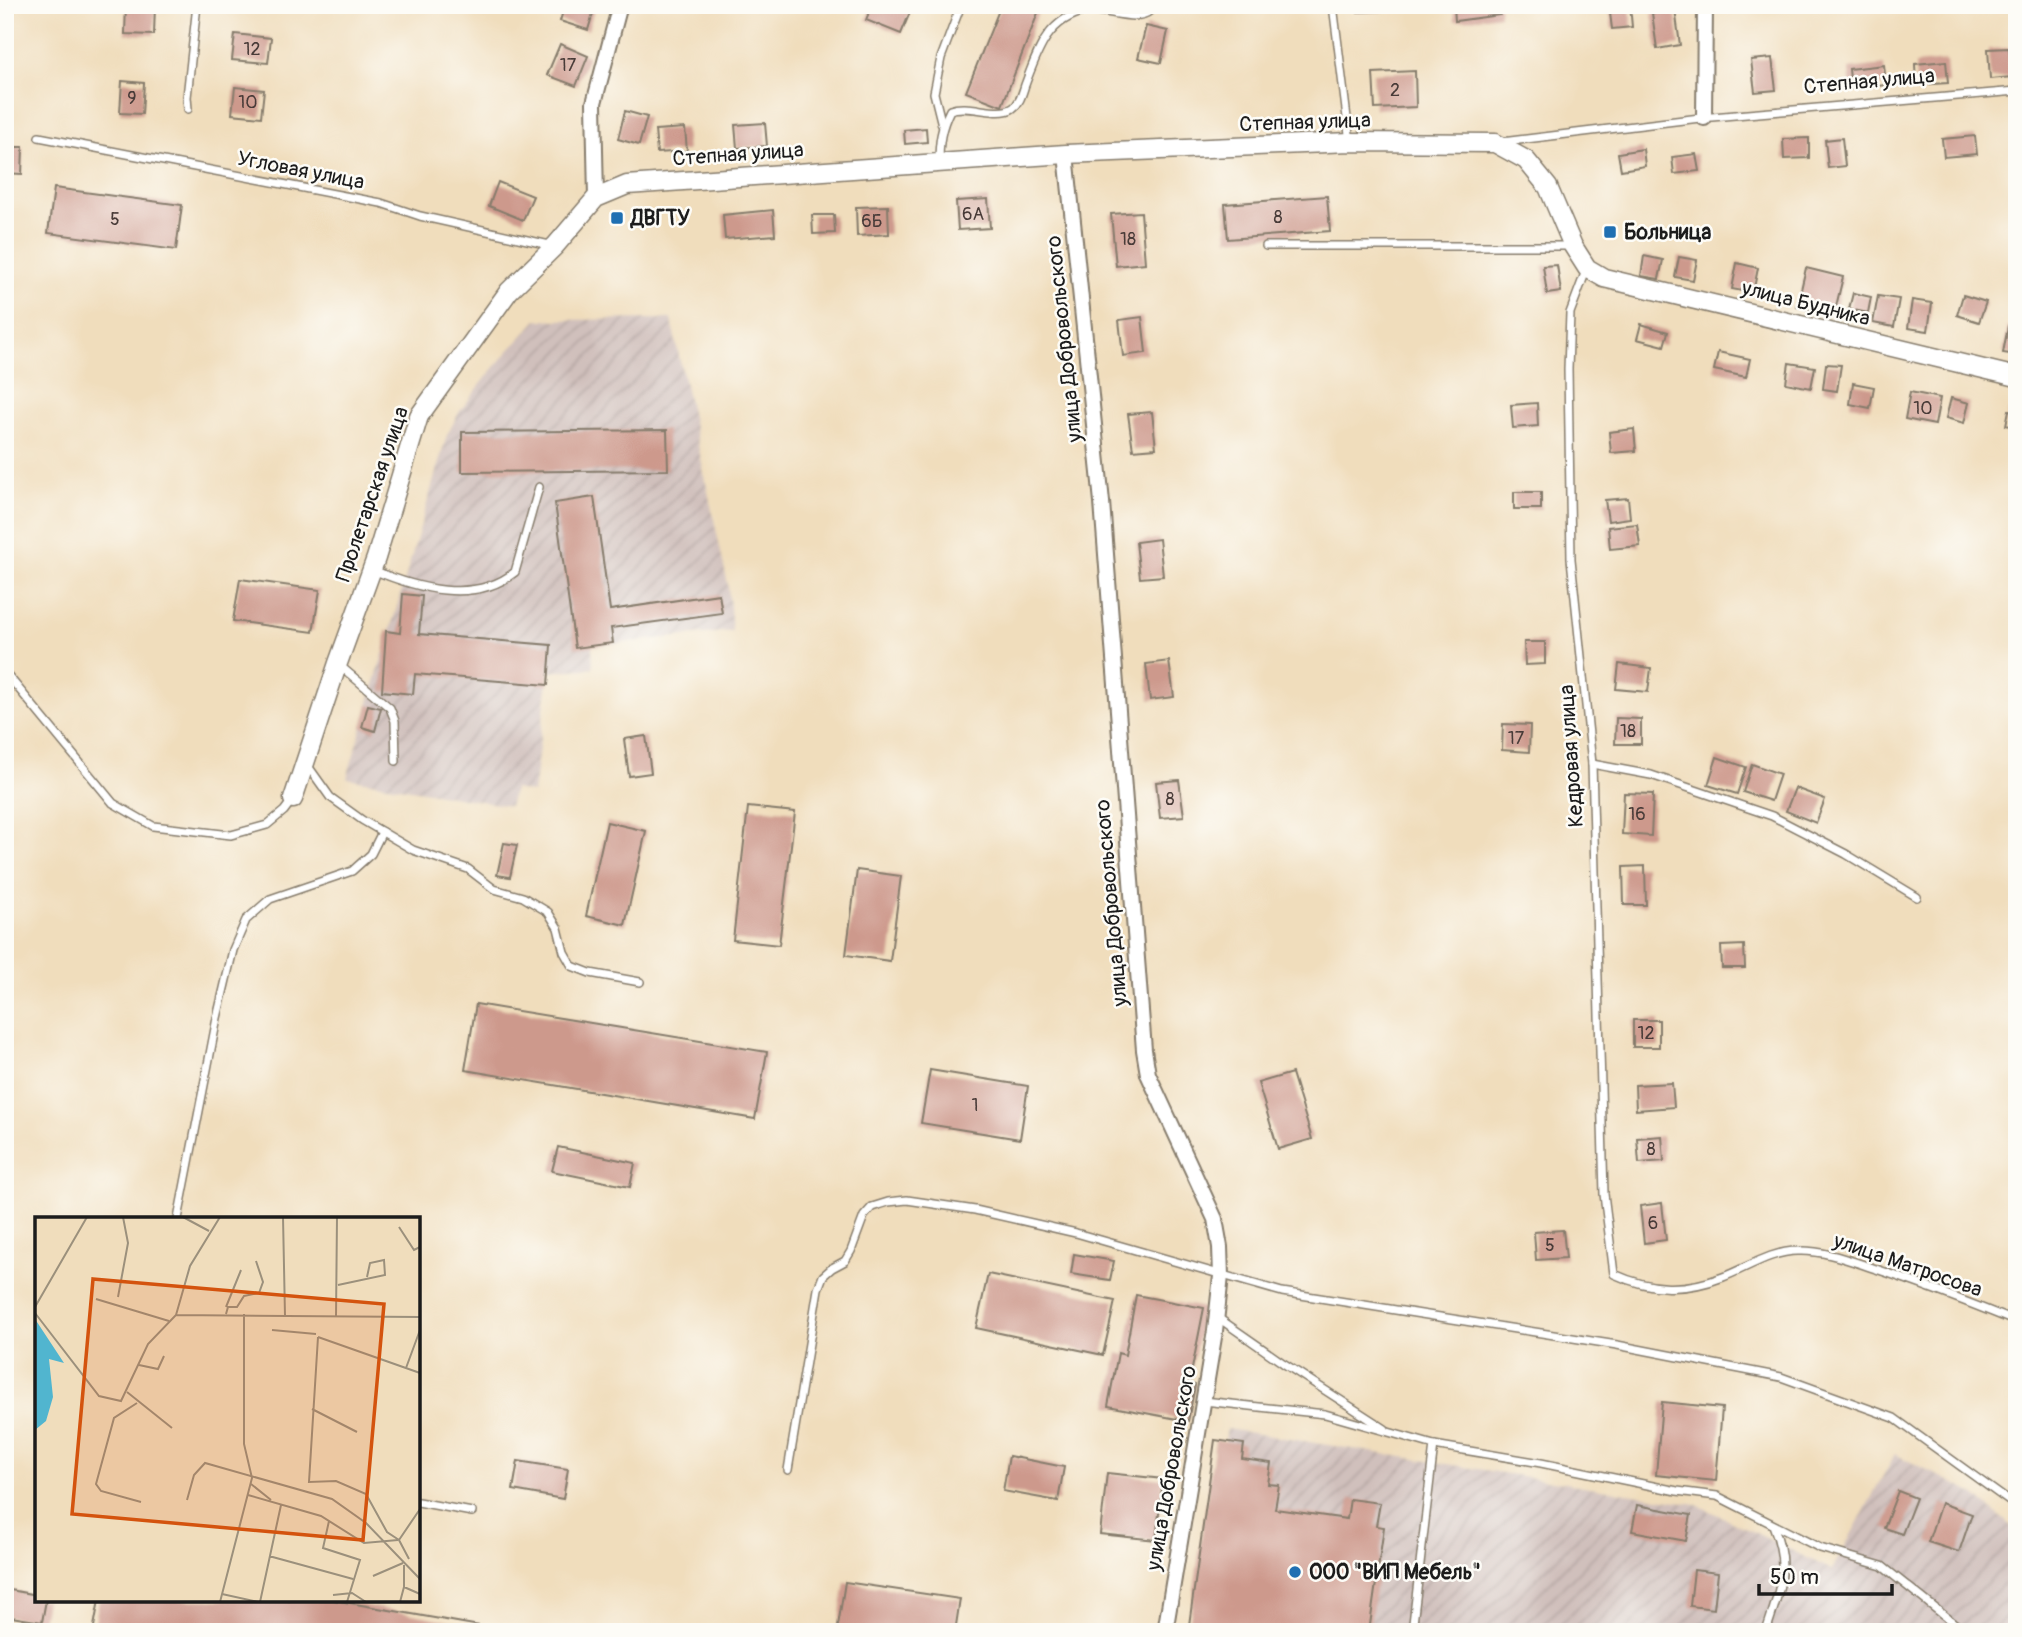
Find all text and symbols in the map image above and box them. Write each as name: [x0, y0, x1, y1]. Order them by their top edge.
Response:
house number: 12: [243, 38, 261, 61]
house number: 17: [560, 54, 577, 77]
street label: Степная улица: [1802, 62, 1936, 101]
house number: 2: [1390, 79, 1400, 102]
house number: 9: [127, 87, 137, 110]
house number: 10: [238, 91, 258, 114]
street label: Степная улица: [1239, 107, 1371, 138]
street label: Степная улица: [672, 136, 805, 173]
street label: Угловая улица: [235, 145, 367, 196]
house number: 6А: [962, 203, 984, 226]
place label: ДВГТУ: [629, 205, 690, 232]
house number: 8: [1273, 206, 1283, 229]
house number: 5: [110, 208, 120, 231]
marker: ДВГТУ: [609, 210, 625, 226]
house number: 6Б: [861, 210, 883, 233]
place label: Больница: [1624, 219, 1712, 246]
marker: Больница: [1602, 224, 1618, 240]
house number: 18: [1120, 228, 1136, 251]
street label: улица Добровольского: [1040, 234, 1089, 445]
street label: улица Будника: [1738, 274, 1873, 332]
house number: 10: [1913, 397, 1933, 420]
street label: Пролетарская улица: [330, 403, 415, 585]
street label: Кедровая улица: [1553, 684, 1590, 828]
house number: 18: [1620, 720, 1636, 743]
house number: 17: [1508, 727, 1525, 750]
house number: 8: [1165, 788, 1175, 811]
street label: улица Добровольского: [1089, 798, 1134, 1008]
house number: 16: [1628, 803, 1646, 826]
house number: 12: [1637, 1022, 1655, 1045]
house number: 1: [971, 1094, 979, 1117]
house number: 8: [1646, 1138, 1656, 1161]
house number: 6: [1648, 1212, 1658, 1235]
inset map: [35, 1217, 420, 1602]
street label: улица Матросова: [1829, 1227, 1986, 1304]
house number: 5: [1545, 1234, 1555, 1257]
street label: улица Добровольского: [1140, 1364, 1203, 1574]
scale bar: [1759, 1553, 1892, 1597]
place label: ООО "ВИП Мебель": [1309, 1559, 1481, 1586]
marker: ООО "ВИП Мебель": [1287, 1564, 1303, 1580]
text: 50 m: [1770, 1564, 1819, 1591]

